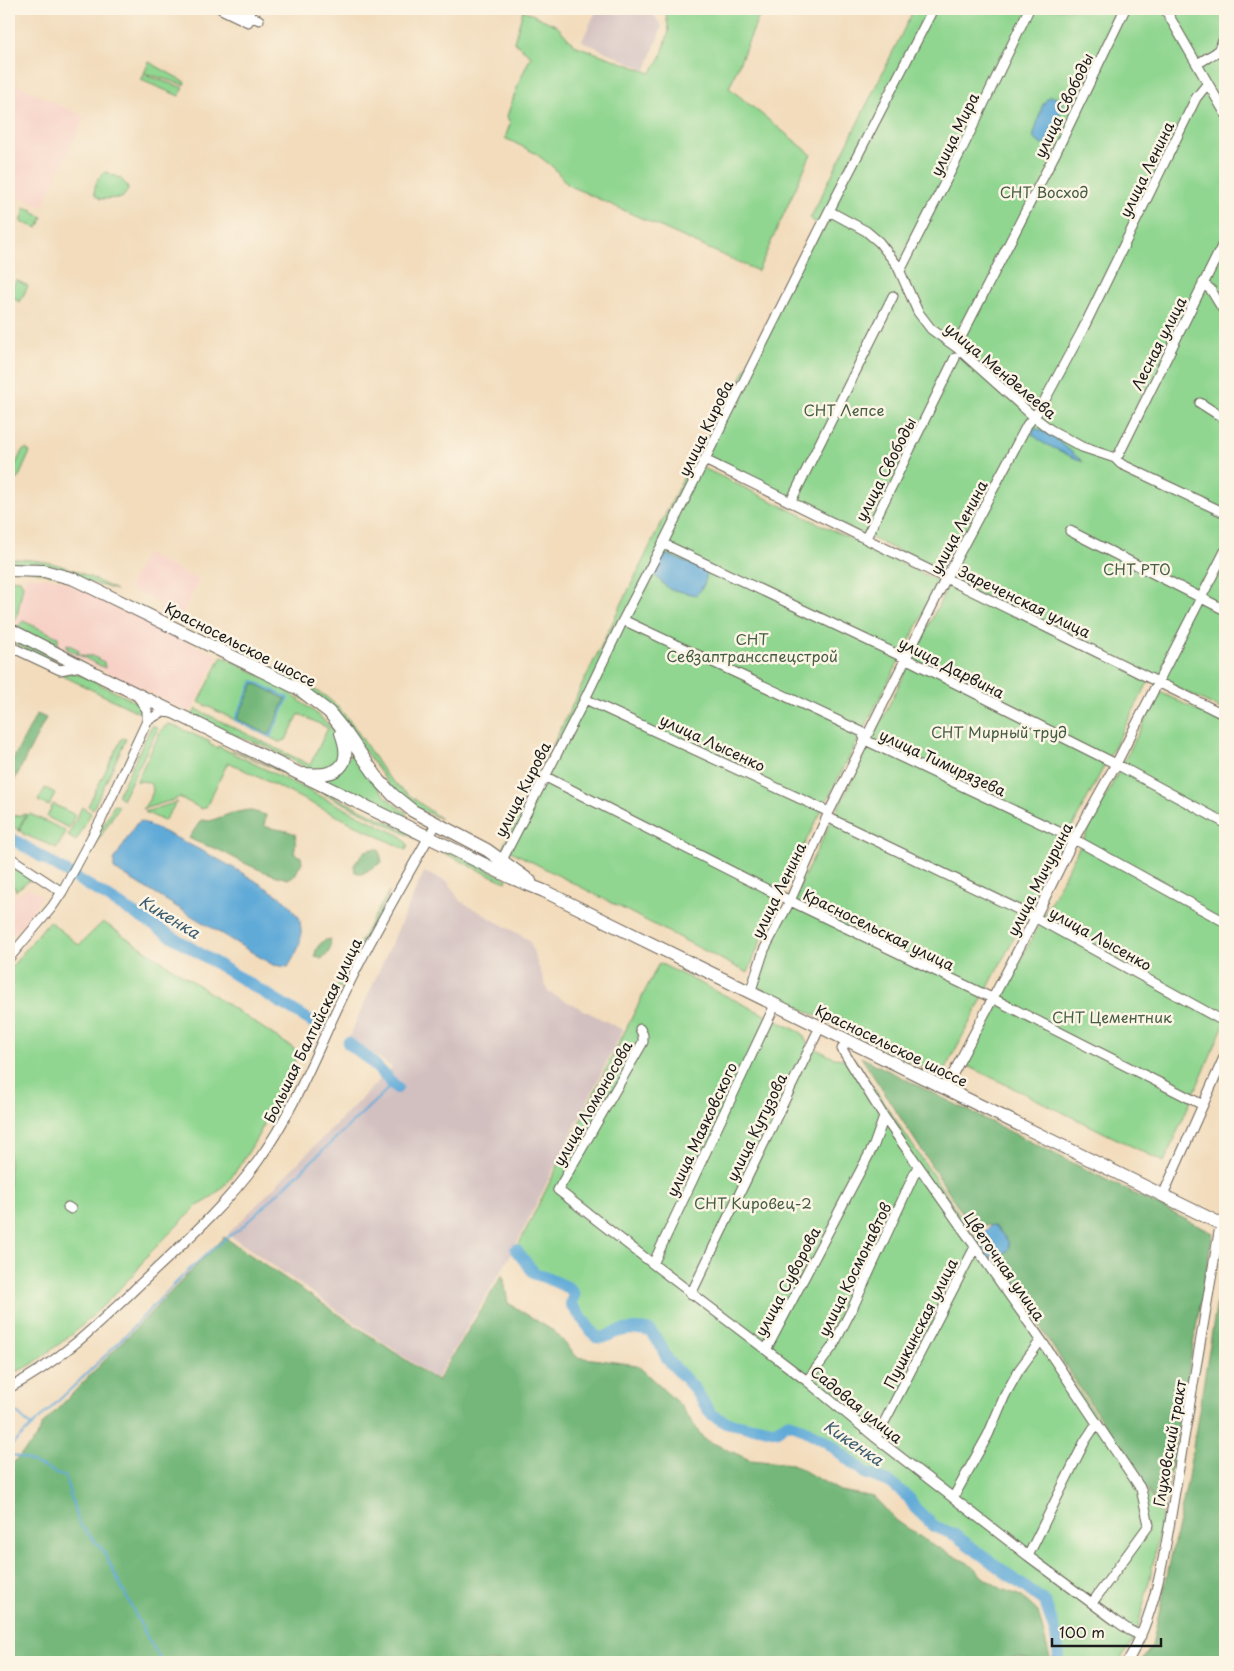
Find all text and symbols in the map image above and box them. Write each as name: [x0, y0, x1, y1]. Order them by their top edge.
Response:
street label: улица Свободы: [1028, 49, 1098, 161]
street label: улица Мира: [924, 88, 984, 180]
street label: улица Ленина: [1113, 117, 1179, 221]
park label: СНТ Восход: [1000, 180, 1088, 203]
street label: Лесная улица: [1125, 292, 1192, 394]
street label: улица Менделеева: [940, 316, 1063, 424]
street label: улица Кирова: [672, 375, 739, 480]
park label: СНТ Лепсе: [804, 398, 884, 421]
street label: улица Свободы: [849, 413, 921, 525]
street label: улица Ленина: [923, 475, 993, 578]
park label: СНТ РТО: [1103, 557, 1171, 580]
street label: Зареченская улица: [955, 559, 1095, 643]
street label: Красносельское шоссе: [161, 596, 321, 692]
park label: СНТ Севзаптрансспецстрой: [666, 627, 838, 667]
street label: улица Дарвина: [895, 630, 1009, 704]
street label: улица Лысенко: [656, 707, 770, 777]
park label: СНТ Мирный труд: [931, 720, 1067, 743]
street label: улица Тимирязева: [876, 723, 1011, 802]
street label: улица Кирова: [488, 737, 556, 841]
street label: улица Мичурина: [1000, 818, 1078, 940]
street label: улица Ленина: [745, 838, 811, 942]
street label: Красносельская улица: [799, 882, 959, 976]
water label: Кикенка: [135, 888, 206, 944]
street label: улица Лысенко: [1046, 900, 1156, 976]
street label: Большая Балтийская улица: [257, 933, 367, 1126]
street label: Красносельское шоссе: [812, 998, 972, 1092]
park label: СНТ Цементник: [1052, 1005, 1172, 1028]
street label: улица Ломоносова: [547, 1035, 638, 1170]
street label: улица Маяковского: [660, 1058, 742, 1200]
street label: улица Кутузова: [720, 1068, 792, 1185]
park label: СНТ Кировец-2: [694, 1191, 812, 1214]
street label: улица Космонавтов: [812, 1198, 897, 1340]
street label: Цветочная улица: [959, 1207, 1051, 1326]
street label: улица Суворова: [748, 1222, 826, 1340]
street label: Пушкинская улица: [877, 1253, 963, 1392]
street label: Садовая улица: [806, 1360, 909, 1449]
street label: Глуховский тракт: [1147, 1377, 1192, 1508]
water label: Кикенка: [819, 1413, 889, 1471]
scale bar: [1052, 1616, 1160, 1648]
text: 100 m: [1059, 1620, 1105, 1643]

